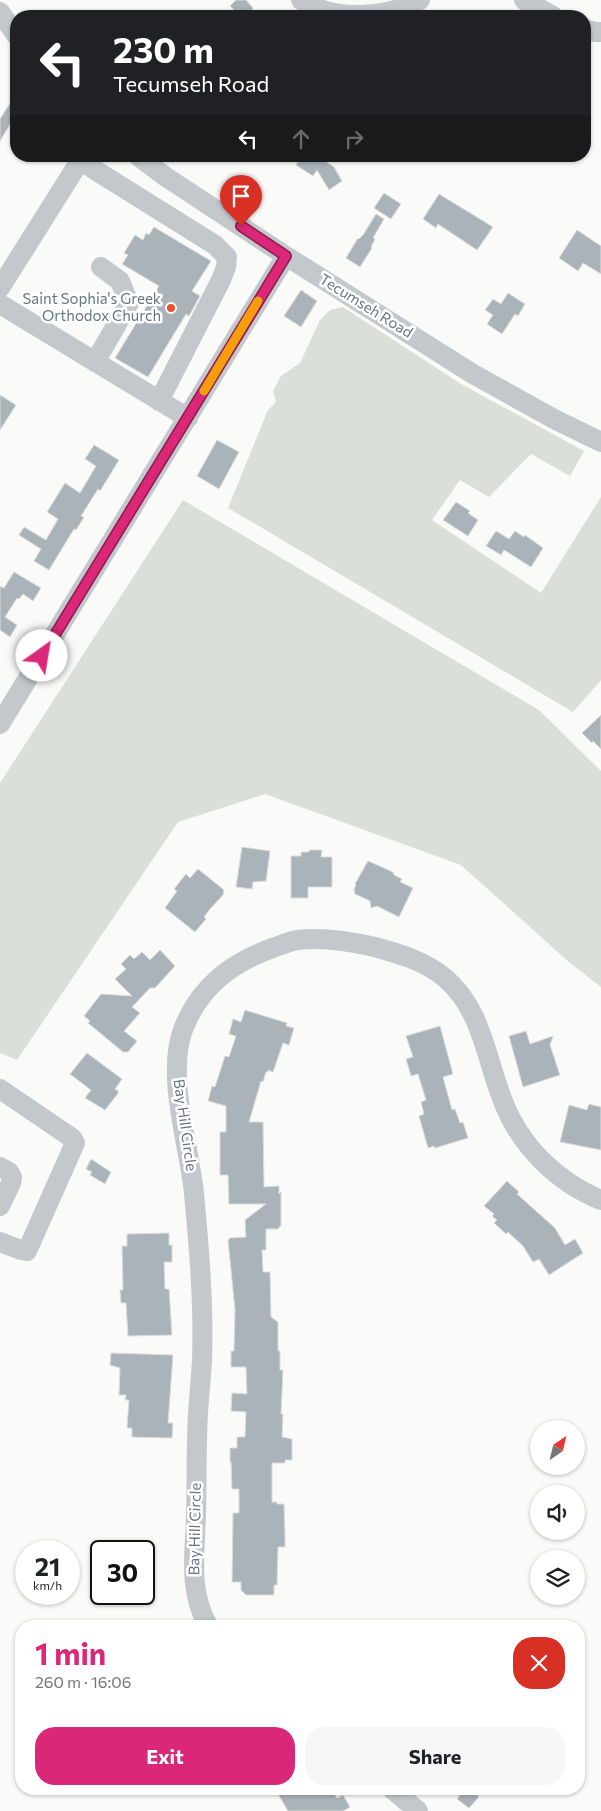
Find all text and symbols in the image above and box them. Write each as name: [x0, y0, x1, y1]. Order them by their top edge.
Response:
text: 230 m: [113, 27, 214, 70]
icon: left: [30, 30, 95, 95]
text: Tecumseh Road: [113, 70, 269, 97]
icon: left: [234, 125, 262, 153]
icon: ahead: [287, 125, 315, 153]
icon: right: [340, 125, 368, 153]
pin: [220, 175, 262, 226]
icon: arrive: [227, 182, 255, 210]
street label: Tecumseh Road: [317, 269, 416, 341]
place label: Saint Sophia's Greek Orthodox Church: [23, 289, 161, 324]
marker: Saint Sophia's Greek Orthodox Church: [165, 302, 177, 314]
position arrow: [15, 629, 67, 681]
street label: Bay Hill Circle: [171, 1078, 201, 1172]
north arrow: [530, 1420, 585, 1475]
map controls: [530, 1420, 585, 1605]
street label: Bay Hill Circle: [184, 1482, 204, 1575]
button: sound: [530, 1485, 585, 1540]
speed limit sign: 30: [90, 1540, 155, 1605]
button: layers: [530, 1550, 585, 1605]
text: 21: [35, 1551, 60, 1581]
text: km/h: [33, 1578, 62, 1592]
text: 1 min: [35, 1634, 106, 1671]
button: close: [513, 1637, 565, 1689]
text: 260 m · 16:06: [35, 1672, 131, 1691]
button: Exit: [35, 1727, 295, 1785]
button: Share: [305, 1727, 565, 1785]

